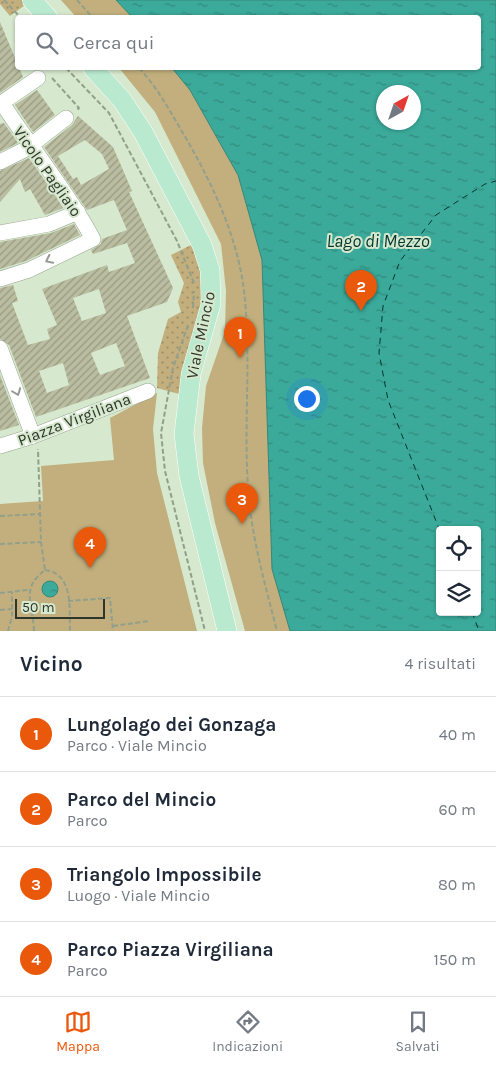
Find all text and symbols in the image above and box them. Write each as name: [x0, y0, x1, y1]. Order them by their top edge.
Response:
search box: [15, 15, 481, 70]
icon: search: [33, 29, 61, 57]
text: Cerca qui: [73, 32, 154, 54]
north arrow: [376, 85, 421, 130]
street label: Vicolo Pagliaio: [9, 122, 86, 220]
water label: Lago di Mezzo: [326, 230, 430, 252]
one-way arrow: [45, 254, 54, 264]
pin: 2: [345, 270, 377, 311]
street label: Viale Mincio: [182, 290, 219, 381]
pin: 1: [224, 317, 256, 358]
your location: [294, 386, 320, 412]
one-way arrow: [11, 387, 21, 395]
street label: Piazza Virgiliana: [15, 389, 134, 450]
pin: 3: [226, 483, 258, 524]
map controls: [436, 526, 481, 616]
button: locate: [436, 526, 481, 571]
pin: 4: [74, 527, 106, 568]
button: layers: [436, 571, 481, 616]
scale bar: [15, 596, 105, 619]
text: 50 m: [22, 599, 55, 616]
text: Vicino: [20, 652, 83, 676]
text: 4 risultati: [405, 654, 476, 673]
text: Lungolago dei Gonzaga: [67, 714, 276, 736]
text: 1: [33, 725, 39, 744]
text: 40 m: [439, 725, 476, 744]
text: Parco · Viale Mincio: [67, 736, 207, 755]
text: Parco del Mincio: [67, 789, 216, 811]
text: 2: [31, 800, 41, 819]
text: 60 m: [439, 800, 476, 819]
text: Parco: [67, 811, 107, 830]
text: Triangolo Impossibile: [67, 864, 261, 886]
text: 3: [31, 875, 41, 894]
text: 80 m: [438, 875, 476, 894]
text: Luogo · Viale Mincio: [67, 886, 210, 905]
text: Parco Piazza Virgiliana: [67, 939, 274, 961]
text: 4: [31, 950, 41, 969]
text: 150 m: [433, 950, 476, 969]
text: Parco: [67, 961, 107, 980]
tab: Mappa: [56, 1008, 100, 1055]
tab: Indicazioni: [212, 1008, 283, 1055]
tab: Salvati: [396, 1008, 440, 1055]

